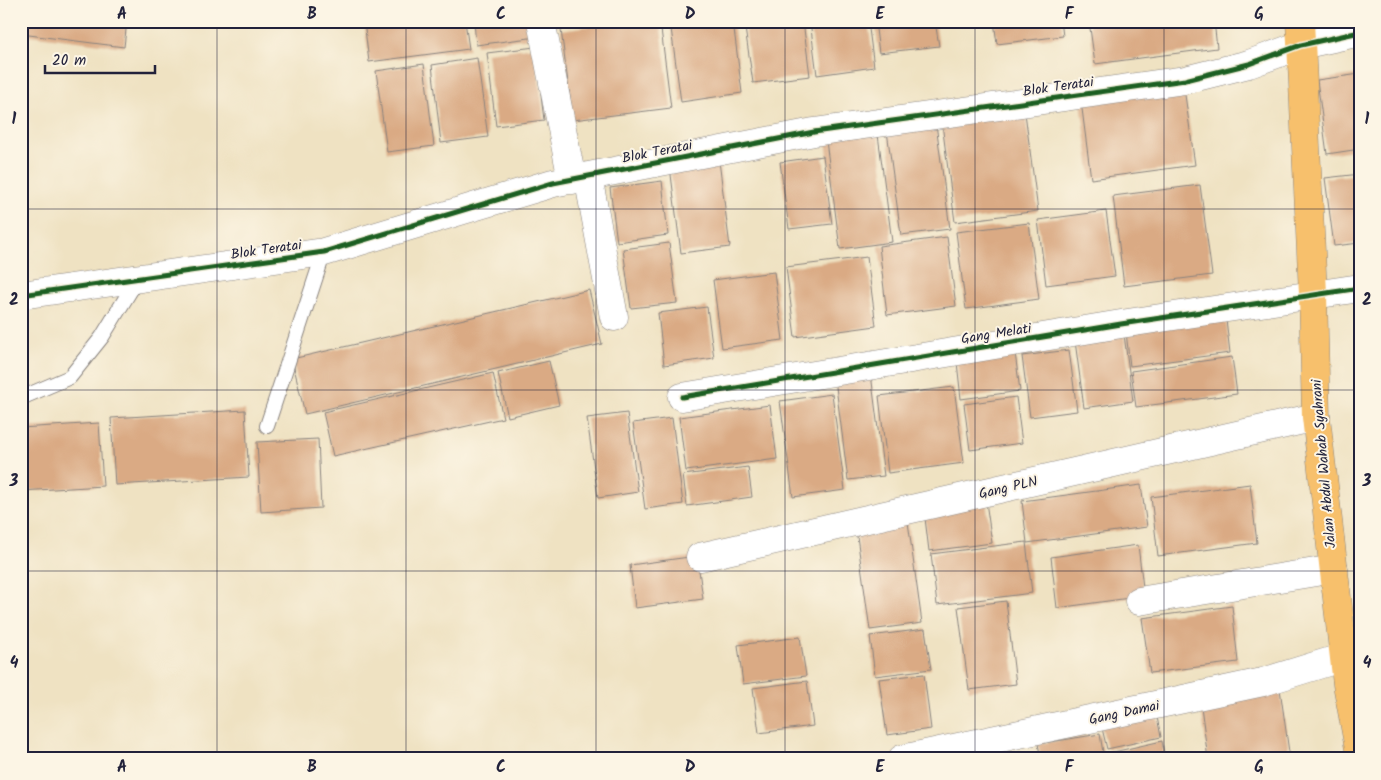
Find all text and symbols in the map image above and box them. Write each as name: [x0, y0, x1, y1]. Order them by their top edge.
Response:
text: A: [117, 2, 127, 27]
text: B: [307, 2, 317, 27]
text: C: [496, 2, 506, 27]
text: D: [685, 2, 696, 27]
text: E: [876, 2, 886, 27]
text: F: [1065, 2, 1075, 27]
text: G: [1254, 2, 1264, 27]
scale bar: [45, 42, 155, 74]
text: 20 m: [52, 49, 86, 73]
street label: Blok Teratai: [1021, 71, 1096, 103]
text: 1: [12, 107, 17, 132]
text: 1: [1365, 107, 1370, 132]
street label: Blok Teratai: [620, 134, 695, 170]
street label: Blok Teratai: [229, 234, 304, 266]
text: 2: [9, 288, 19, 313]
text: 2: [1362, 288, 1372, 313]
street label: Gang Melati: [959, 317, 1034, 350]
street label: Jalan Abdul Wahab Syahrani: [1306, 378, 1342, 549]
text: 3: [9, 469, 19, 494]
text: 3: [1362, 469, 1372, 494]
street label: Gang PLN: [977, 470, 1040, 505]
text: 4: [10, 651, 19, 676]
text: 4: [1363, 651, 1372, 676]
street label: Gang Damai: [1087, 695, 1162, 731]
text: A: [117, 755, 127, 780]
text: B: [307, 755, 317, 780]
text: C: [496, 755, 506, 780]
text: D: [685, 755, 696, 780]
text: E: [876, 755, 886, 780]
text: F: [1065, 755, 1075, 780]
text: G: [1254, 755, 1264, 780]

